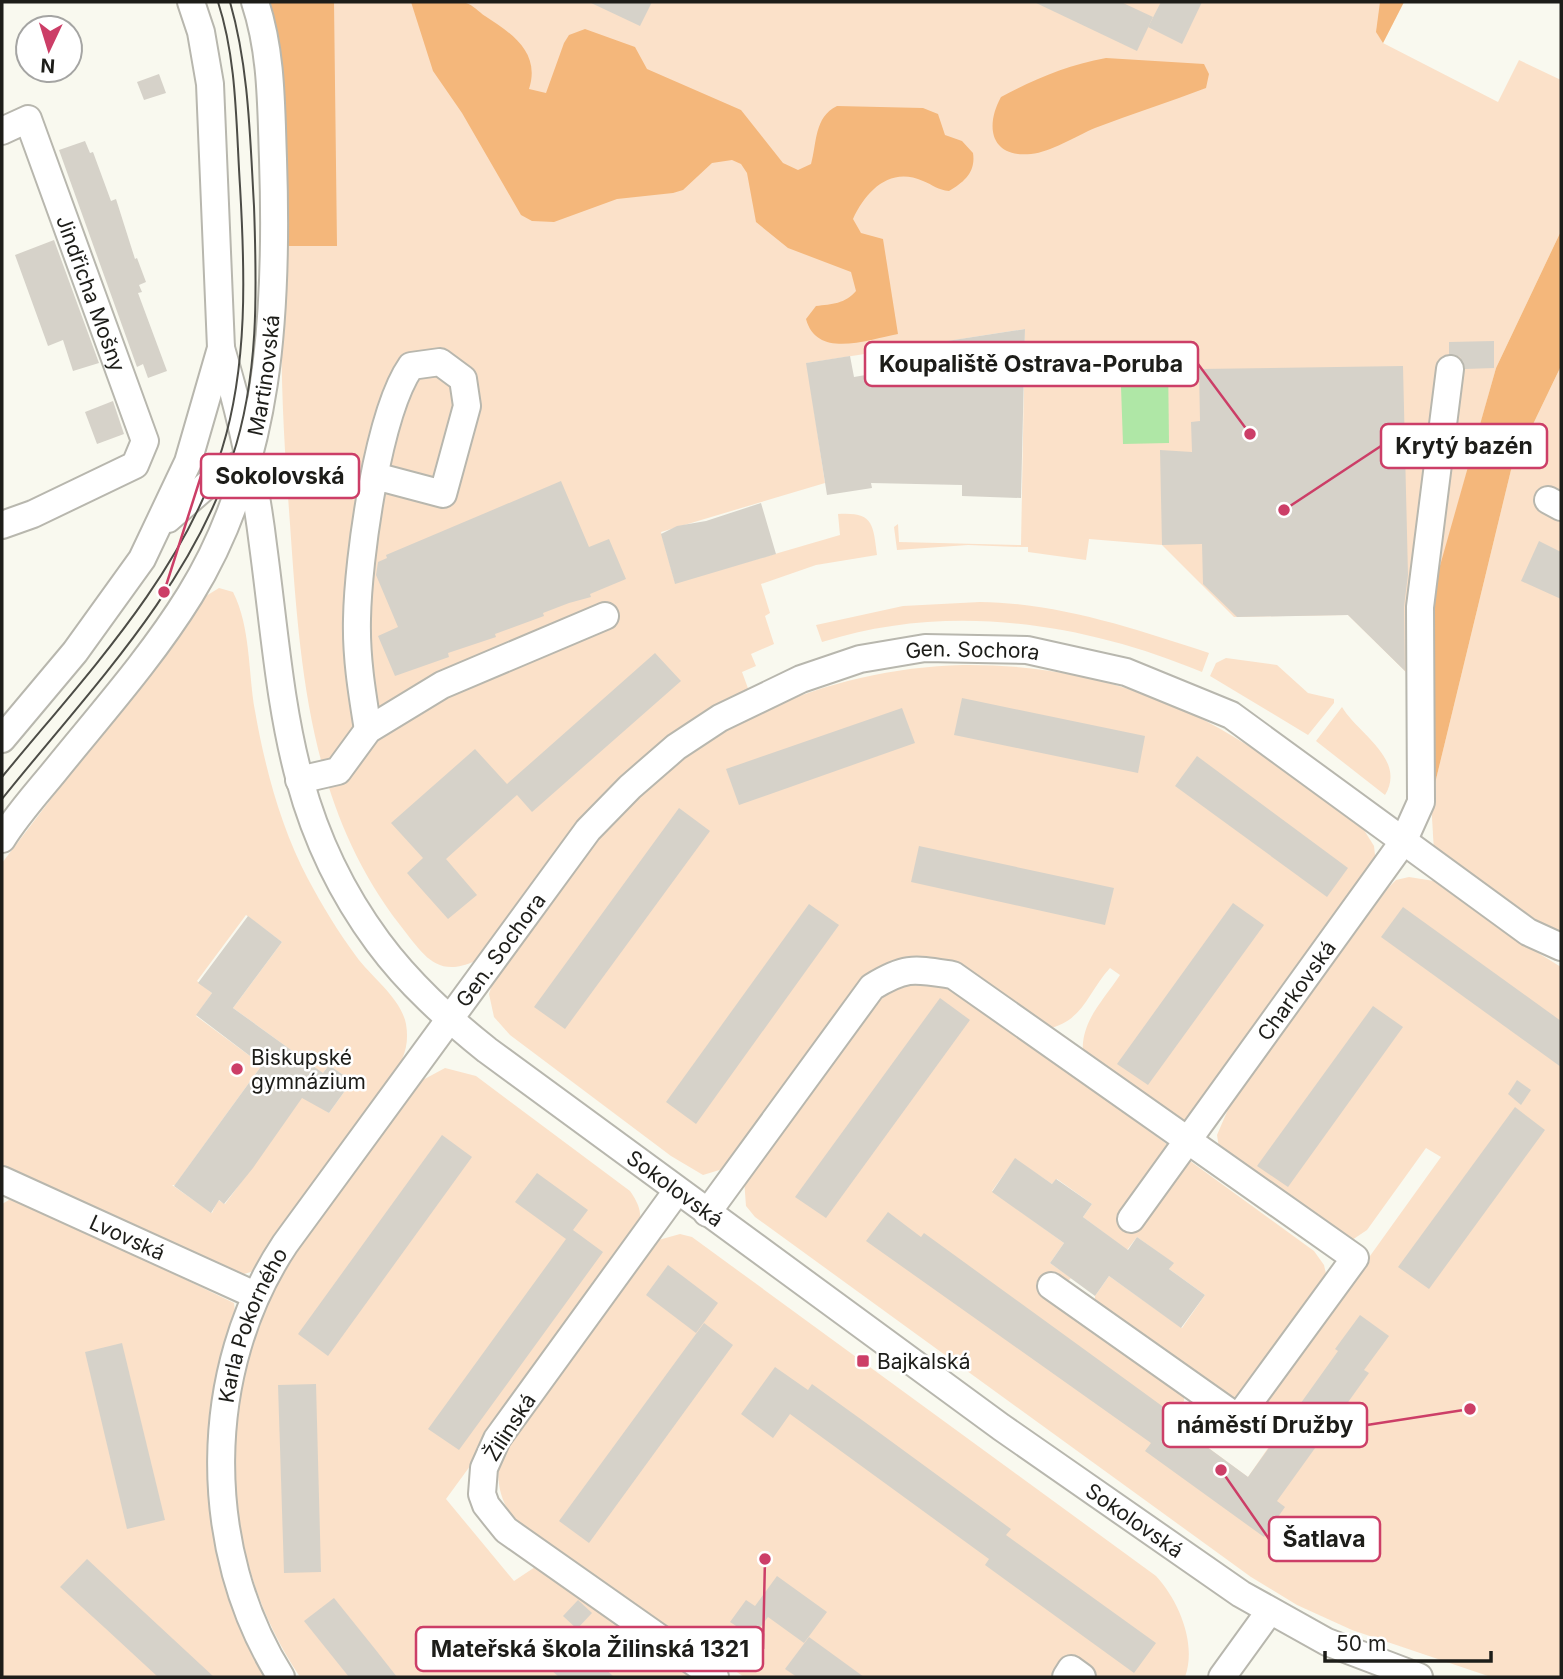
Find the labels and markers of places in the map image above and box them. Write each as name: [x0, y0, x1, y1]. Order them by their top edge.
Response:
callout: Koupaliště Ostrava-Poruba: [865, 342, 1198, 386]
callout: Krytý bazén: [1381, 424, 1547, 468]
callout: Sokolovská: [201, 454, 359, 498]
place label: Biskupské gymnázium: [251, 1045, 366, 1094]
marker: Biskupské gymnázium: [229, 1061, 245, 1077]
place label: Bajkalská: [877, 1349, 970, 1374]
marker: Bajkalská: [855, 1353, 871, 1369]
callout: náměstí Družby: [1163, 1403, 1367, 1447]
callout: Šatlava: [1269, 1517, 1380, 1561]
callout: Mateřská škola Žilinská 1321: [416, 1627, 763, 1671]

